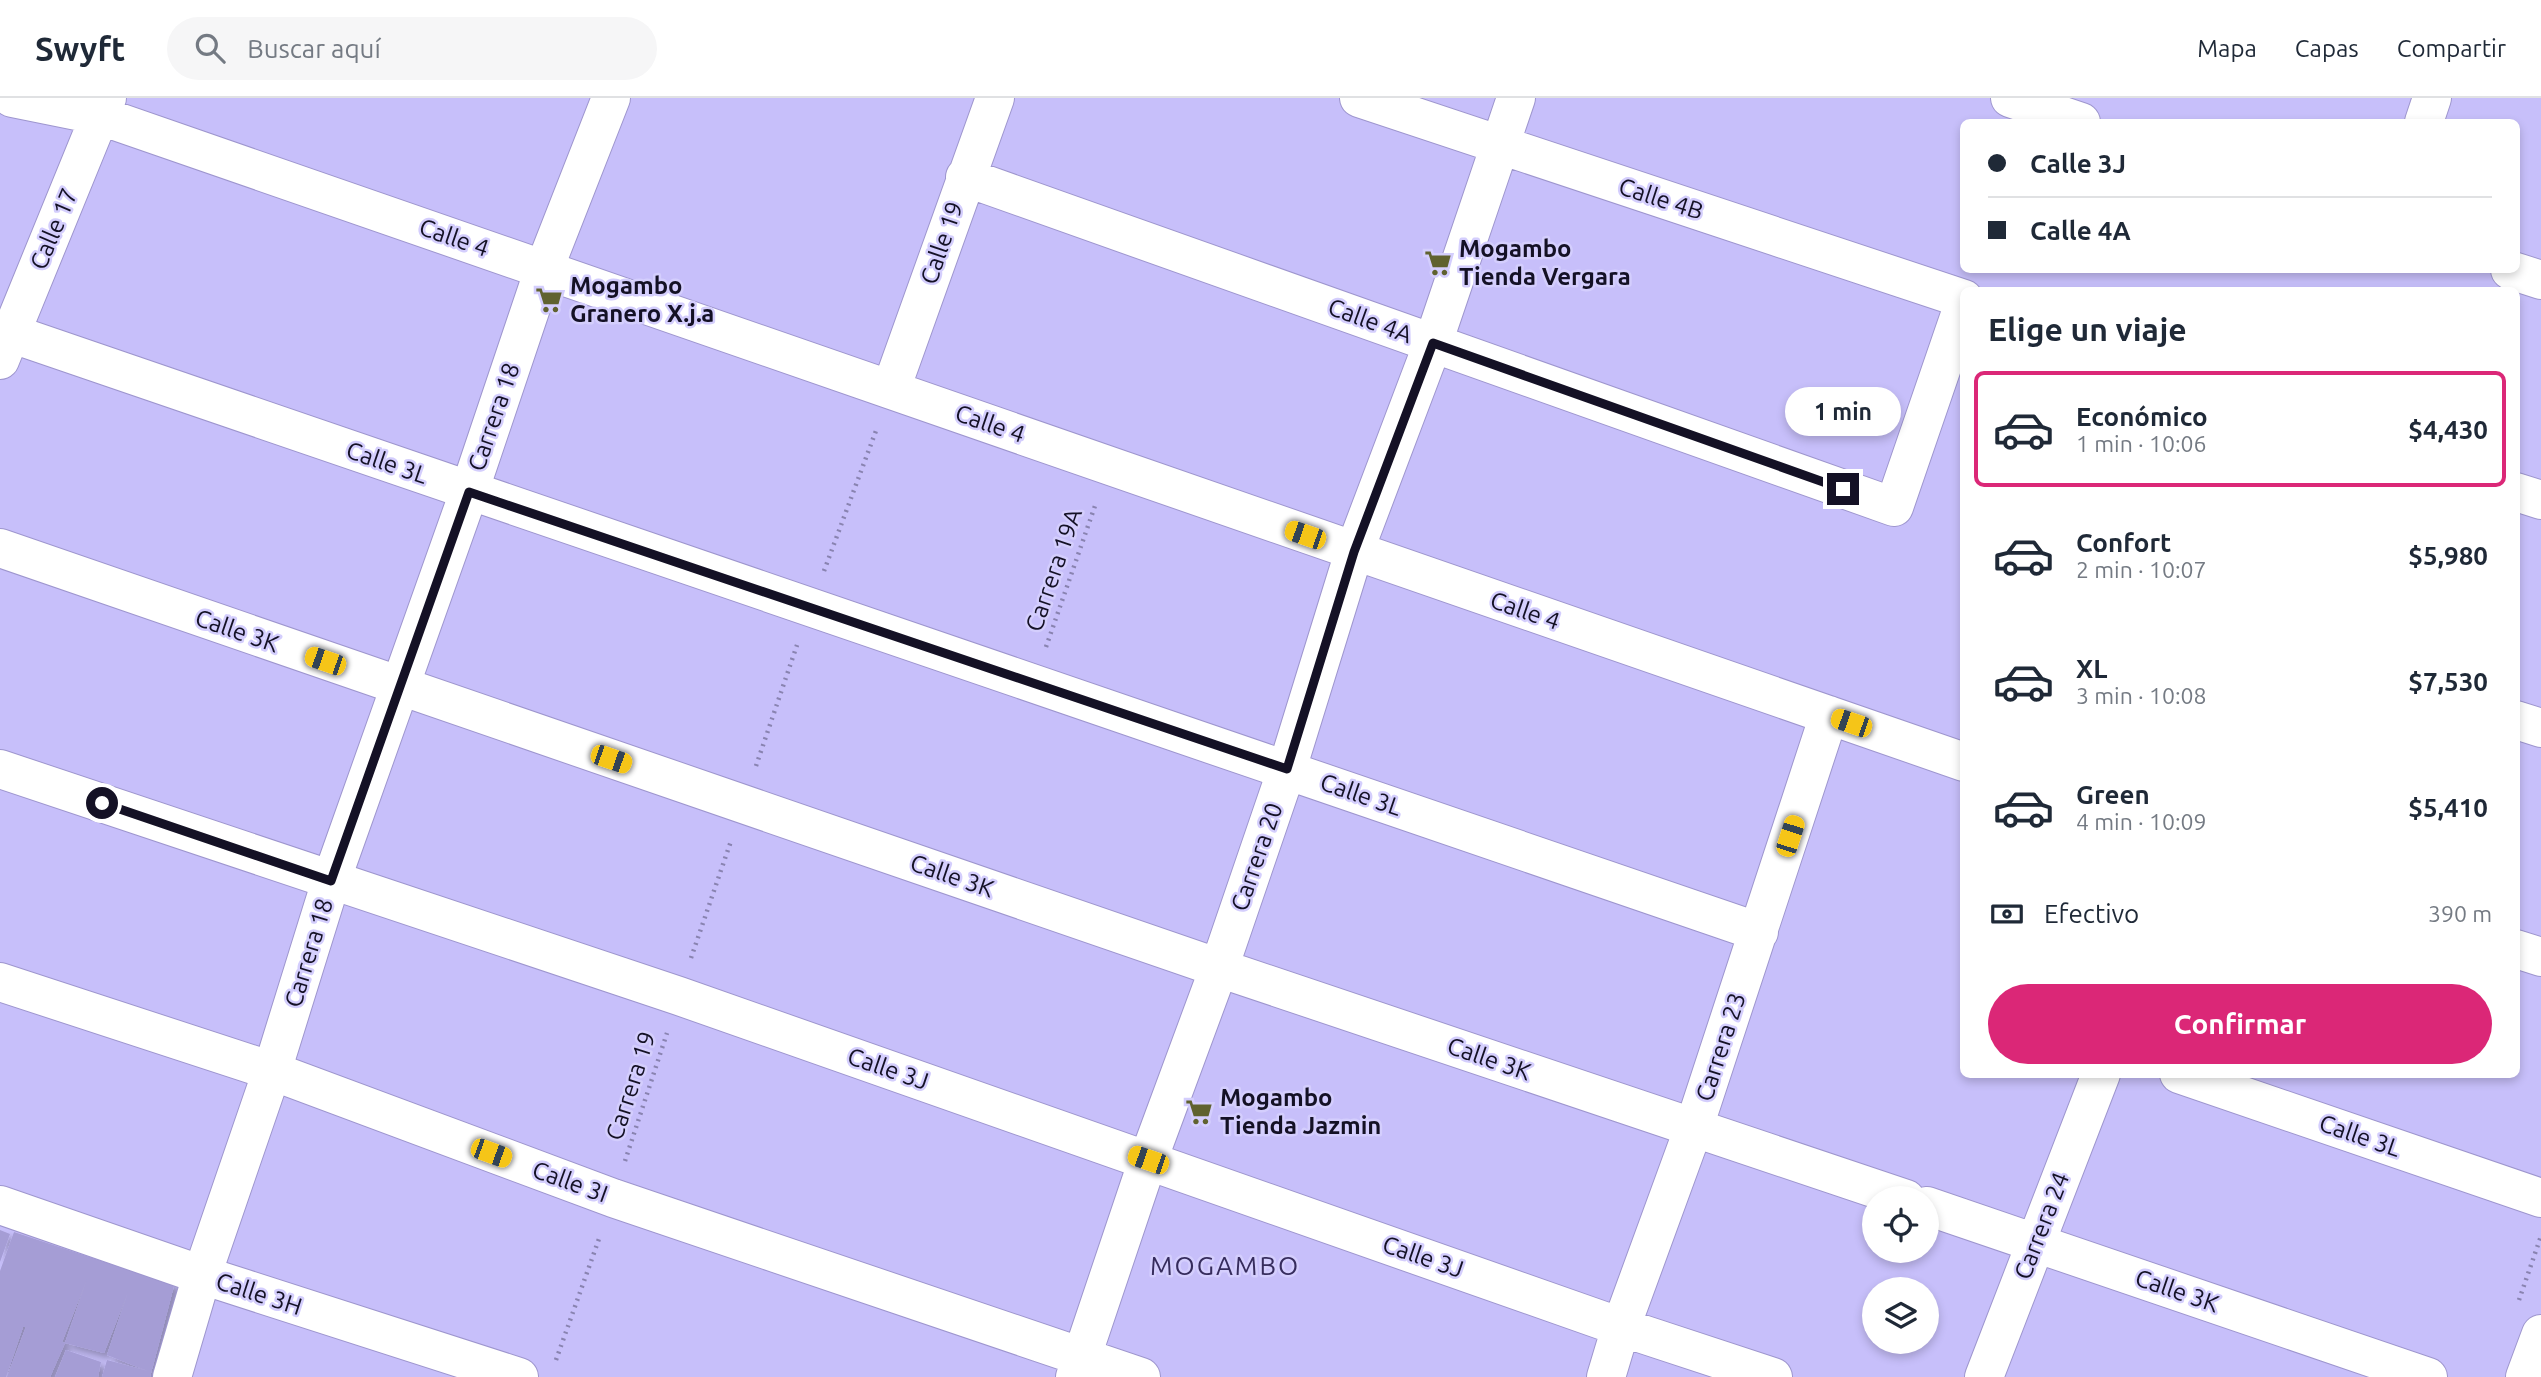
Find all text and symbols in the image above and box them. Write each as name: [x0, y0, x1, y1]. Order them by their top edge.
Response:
search box: [167, 17, 657, 80]
icon: search: [191, 29, 229, 67]
text: Swyft: [35, 30, 125, 67]
text: Buscar aquí: [247, 34, 381, 63]
text: Mapa: [2197, 35, 2257, 62]
text: Capas: [2295, 35, 2359, 62]
text: Compartir: [2397, 35, 2506, 62]
text: Calle 3J: [2030, 149, 2126, 178]
street label: Calle 4B: [1616, 172, 1707, 225]
street label: Calle 17: [24, 184, 83, 273]
street label: Calle 19: [915, 198, 968, 288]
street label: Calle 4: [416, 213, 493, 262]
text: Calle 4A: [2030, 216, 2131, 245]
place label: Mogambo Tienda Vergara: [1459, 235, 1631, 290]
supermarket icon: Mogambo Tienda Vergara: [1423, 248, 1453, 278]
place label: Mogambo Granero X.j.a: [570, 272, 714, 327]
supermarket icon: Mogambo Granero X.j.a: [534, 285, 564, 315]
street label: Calle 4A: [1324, 293, 1416, 348]
text: Elige un viaje: [1988, 311, 2187, 347]
street label: Carrera 18: [462, 359, 525, 474]
callout: 1 min: [1785, 388, 1901, 436]
icon: car: [1992, 398, 2055, 461]
street label: Calle 4: [952, 399, 1029, 448]
text: 1 min: [1814, 399, 1872, 424]
text: Económico: [2076, 402, 2208, 431]
text: $4,430: [2408, 415, 2488, 444]
text: 1 min · 10:06: [2076, 431, 2207, 456]
street label: Calle 3L: [343, 436, 431, 489]
route end: [1827, 473, 1859, 505]
street label: Carrera 19A: [1020, 505, 1087, 635]
car: [1282, 518, 1329, 552]
icon: car: [1992, 524, 2055, 587]
text: Confort: [2076, 528, 2171, 557]
text: $5,980: [2408, 541, 2488, 570]
text: 2 min · 10:07: [2076, 557, 2207, 582]
street label: Calle 4: [1487, 586, 1564, 635]
street label: Calle 3K: [192, 604, 283, 658]
car: [302, 644, 349, 678]
icon: car: [1992, 650, 2055, 713]
text: XL: [2076, 654, 2107, 683]
text: $7,530: [2408, 667, 2488, 696]
text: 3 min · 10:08: [2076, 683, 2207, 708]
car: [1828, 706, 1875, 740]
car: [588, 742, 635, 776]
street label: Calle 3L: [1317, 768, 1405, 821]
icon: car: [1992, 776, 2055, 839]
text: Green: [2076, 780, 2150, 809]
route start: [86, 787, 118, 819]
text: $5,410: [2408, 793, 2488, 822]
street label: Carrera 20: [1225, 799, 1288, 914]
text: 4 min · 10:09: [2076, 809, 2207, 834]
car: [1774, 813, 1807, 859]
street label: Calle 3K: [907, 849, 998, 903]
street label: Carrera 18: [279, 895, 338, 1011]
icon: cash: [1988, 895, 2026, 933]
text: Efectivo: [2044, 899, 2139, 928]
text: 390 m: [2428, 901, 2492, 926]
button: Confirmar: [1988, 984, 2492, 1064]
street label: Carrera 23: [1690, 989, 1751, 1104]
street label: Carrera 19: [600, 1028, 661, 1143]
street label: Calle 3K: [1444, 1032, 1535, 1086]
street label: Calle 3J: [844, 1042, 932, 1095]
place label: Mogambo Tienda Jazmin: [1220, 1084, 1381, 1139]
supermarket icon: Mogambo Tienda Jazmin: [1184, 1097, 1214, 1127]
street label: Calle 3L: [2316, 1109, 2404, 1162]
car: [468, 1136, 515, 1170]
car: [1125, 1143, 1172, 1177]
street label: Calle 3I: [529, 1155, 611, 1208]
street label: Carrera 24: [2009, 1168, 2074, 1283]
map controls: [1862, 1186, 1939, 1354]
button: locate: [1862, 1186, 1939, 1263]
street label: Calle 3J: [1379, 1230, 1467, 1283]
district label: MOGAMBO: [1150, 1251, 1300, 1280]
street label: Calle 3K: [2132, 1264, 2223, 1318]
street label: Calle 3H: [213, 1267, 305, 1320]
button: layers: [1862, 1277, 1939, 1354]

